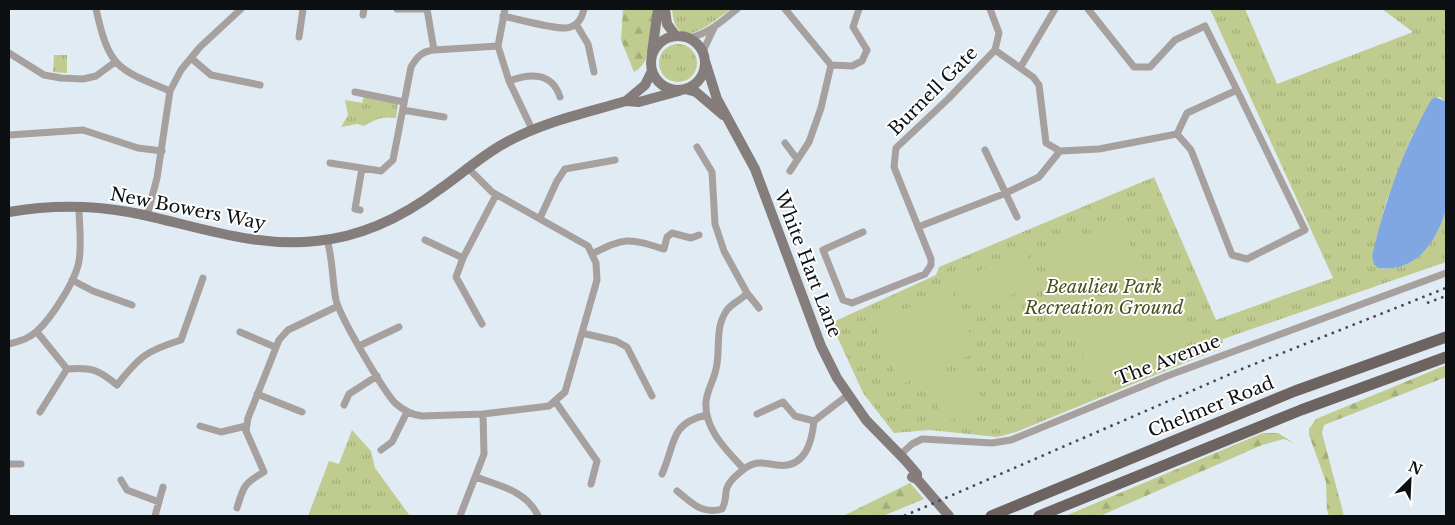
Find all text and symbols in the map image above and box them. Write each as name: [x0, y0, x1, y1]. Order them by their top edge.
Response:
street label: Burnell Gate: [884, 42, 982, 140]
street label: New Bowers Way: [108, 183, 268, 235]
street label: White Hart Lane: [770, 187, 846, 340]
park label: Beaulieu Park Recreation Ground: [1024, 276, 1184, 319]
street label: The Avenue: [1113, 330, 1223, 390]
street label: Chelmer Road: [1145, 372, 1277, 442]
north arrow: [1385, 455, 1435, 505]
text: N: [1406, 457, 1425, 479]

